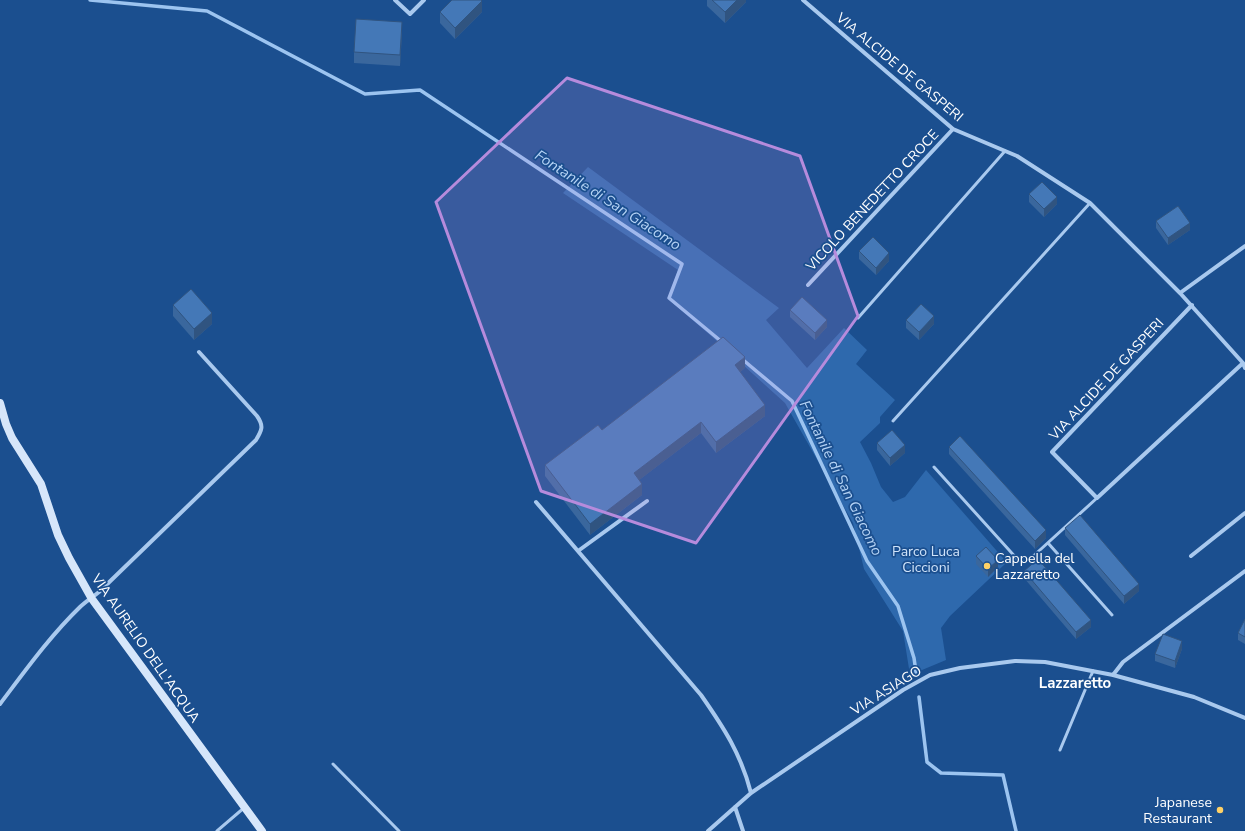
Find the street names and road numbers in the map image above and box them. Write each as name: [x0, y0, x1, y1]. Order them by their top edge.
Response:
street label: VIA ALCIDE DE GASPERI: [831, 8, 967, 126]
street label: VICOLO BENEDETTO CROCE: [801, 126, 943, 276]
street label: VIA ALCIDE DE GASPERI: [1044, 314, 1168, 445]
street label: VIA AURELIO DELL'ACQUA: [86, 569, 204, 726]
street label: VIA ASIAGO: [846, 661, 925, 720]

